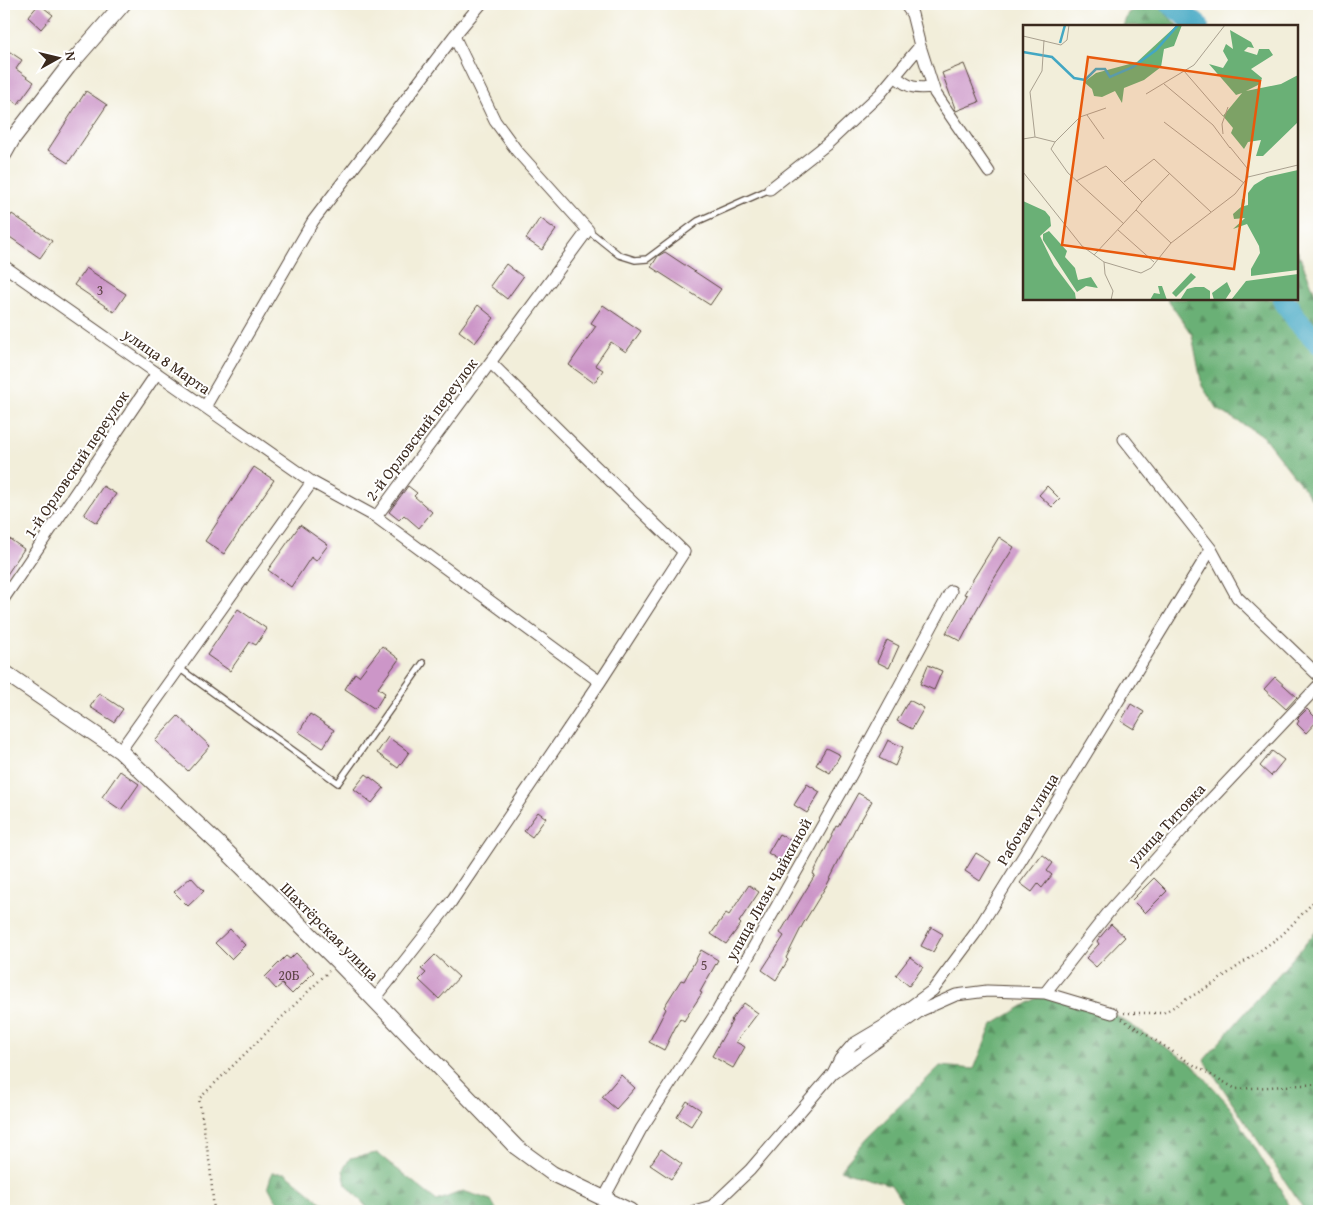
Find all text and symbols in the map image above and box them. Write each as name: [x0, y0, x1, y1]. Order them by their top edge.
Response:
inset map: [1023, 25, 1298, 300]
north arrow: [32, 32, 82, 82]
text: N: [60, 50, 82, 63]
house number: 3: [97, 280, 103, 300]
street label: улица 8 Марта: [117, 321, 216, 400]
street label: 2-й Орловский переулок: [359, 352, 483, 506]
street label: 1-й Орловский переулок: [18, 385, 135, 543]
street label: Рабочая улица: [990, 768, 1064, 870]
street label: улица Титовка: [1121, 777, 1211, 871]
street label: улица Лизы Чайкиной: [718, 813, 817, 966]
street label: Шахтёрская улица: [275, 876, 385, 986]
house number: 5: [701, 955, 707, 975]
house number: 20Б: [278, 965, 300, 985]

